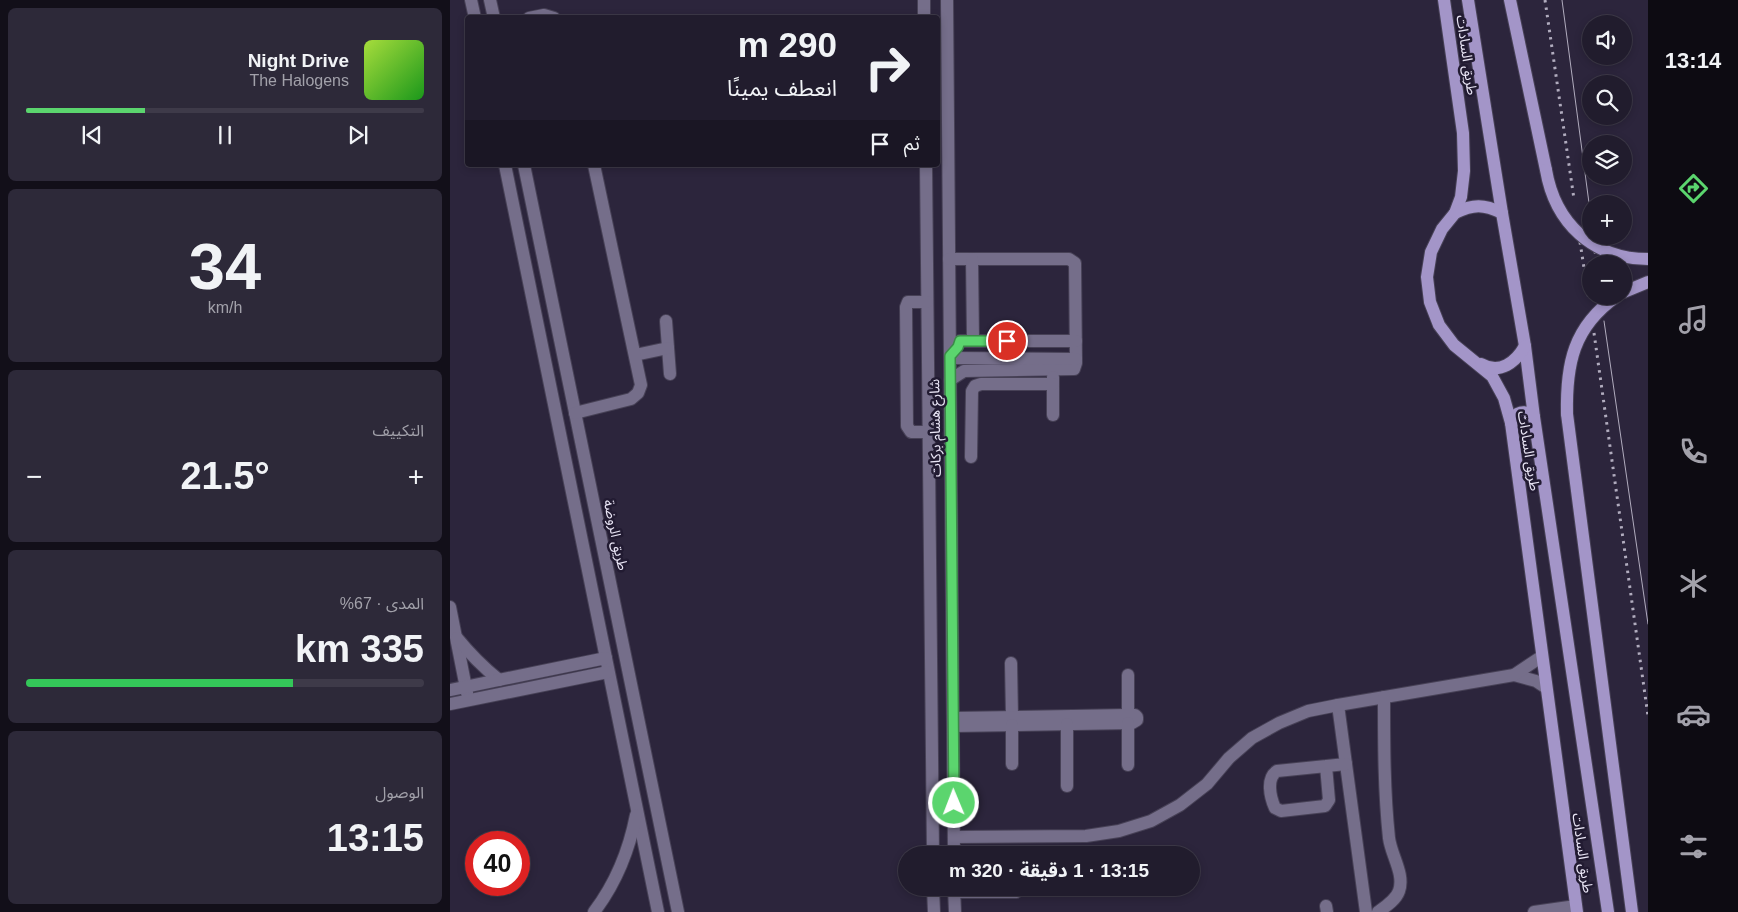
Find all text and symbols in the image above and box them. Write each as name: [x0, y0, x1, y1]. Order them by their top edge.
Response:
street label: طريق السادات: [1451, 14, 1481, 96]
map controls: [1582, 15, 1632, 305]
button: sound: [1582, 15, 1632, 65]
text: 290 m: [738, 25, 837, 64]
icon: right: [855, 35, 920, 100]
text: 13:14: [1665, 48, 1721, 73]
text: Night Drive: [248, 50, 349, 71]
text: The Halogens: [249, 72, 349, 89]
button: search: [1582, 75, 1632, 125]
text: انعطف يمينًا: [727, 76, 837, 101]
icon: previous: [78, 121, 106, 149]
icon: pause: [211, 121, 239, 149]
icon: next: [344, 121, 372, 149]
icon: arrive: [866, 130, 894, 158]
text: ثم: [904, 133, 920, 154]
button: layers: [1582, 135, 1632, 185]
icon: directions: [1676, 171, 1711, 206]
button: +: [1582, 195, 1632, 245]
text: 34: [189, 230, 261, 303]
button: −: [1582, 255, 1632, 305]
text: km/h: [208, 299, 242, 316]
icon: music: [1676, 302, 1711, 337]
pin: [986, 320, 1028, 362]
icon: arrive: [993, 327, 1021, 355]
street label: شارع هشام بركات: [926, 379, 947, 477]
street label: طريق السادات: [1513, 410, 1543, 492]
text: التكييف: [372, 422, 424, 439]
icon: phone: [1676, 434, 1711, 469]
text: 21.5°: [180, 455, 270, 497]
text: −: [26, 461, 42, 492]
text: +: [408, 461, 424, 492]
street label: طريق الروضة: [599, 498, 631, 572]
icon: climate: [1676, 566, 1711, 601]
text: المدى · 67%: [340, 595, 424, 612]
text: 335 km: [295, 628, 424, 670]
icon: car: [1676, 697, 1711, 732]
position arrow: [927, 776, 979, 828]
text: الوصول: [375, 784, 424, 801]
street label: طريق السادات: [1567, 812, 1597, 894]
text: 13:15: [327, 817, 424, 859]
icon: filters: [1676, 829, 1711, 864]
speed limit sign: 40: [465, 831, 530, 896]
text: 13:15 · 1 دقيقة · 320 m: [949, 860, 1149, 881]

